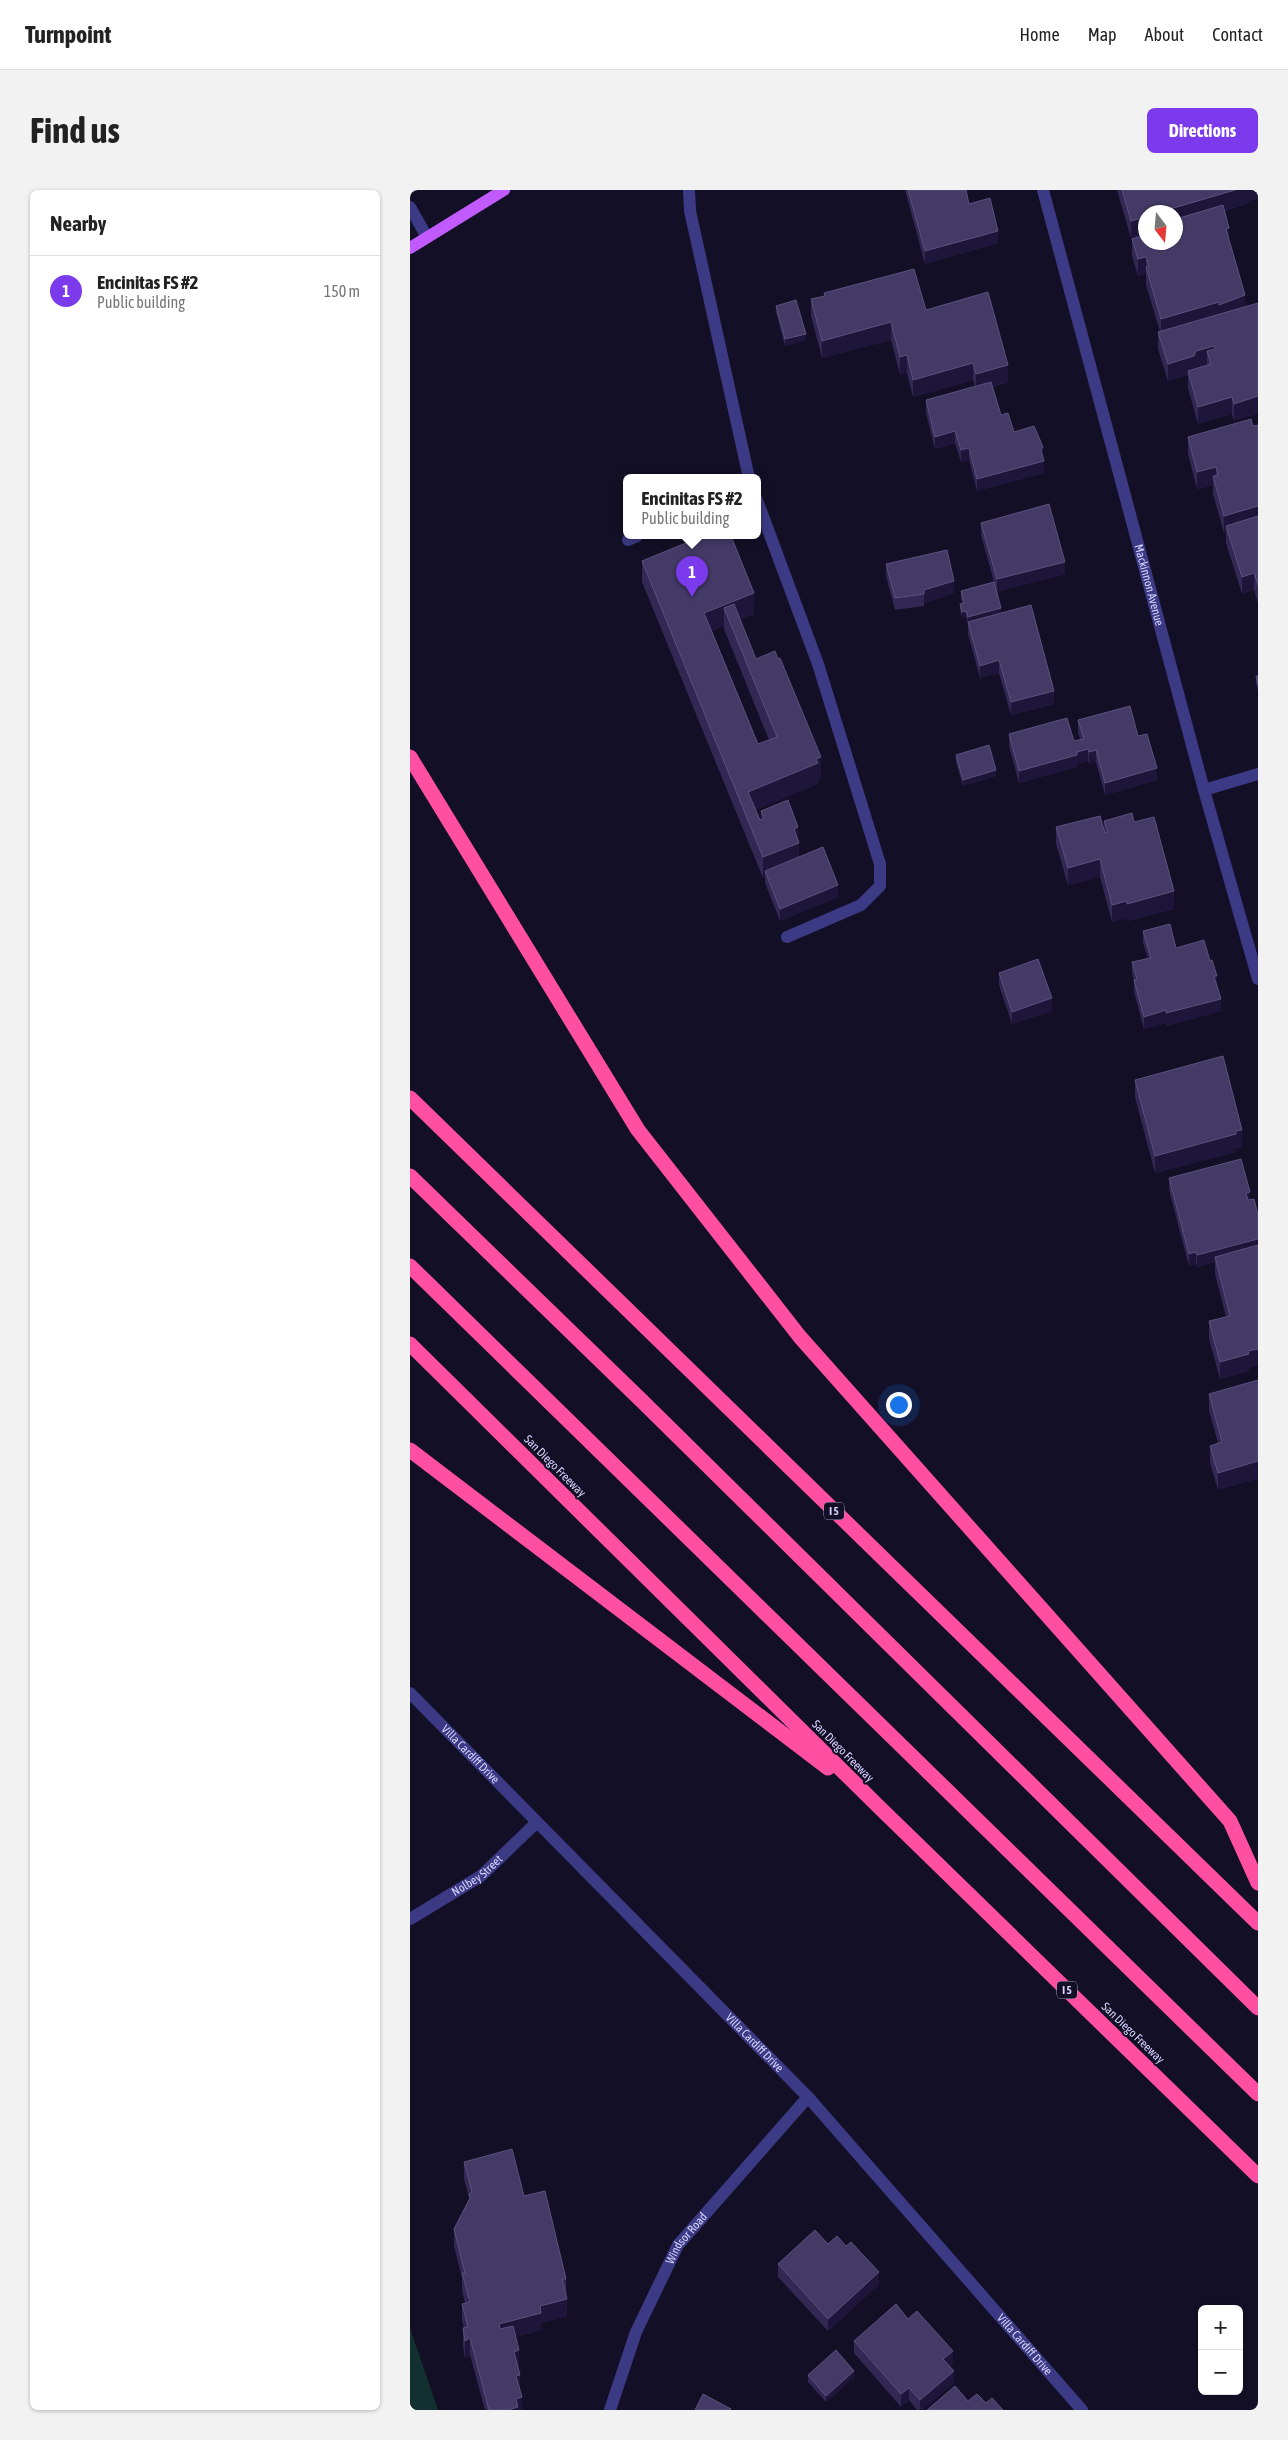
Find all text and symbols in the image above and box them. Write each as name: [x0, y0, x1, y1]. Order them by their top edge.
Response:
text: Turnpoint: [25, 21, 111, 48]
text: Home: [1020, 24, 1060, 45]
text: Map: [1088, 24, 1117, 45]
text: About: [1145, 24, 1184, 45]
text: Contact: [1212, 24, 1263, 45]
button: Directions: [1147, 108, 1258, 153]
text: Find us: [30, 110, 120, 150]
north arrow: [1138, 205, 1183, 250]
text: Nearby: [50, 211, 106, 235]
text: Encinitas FS #2: [97, 271, 198, 293]
text: 1: [62, 282, 70, 300]
text: 150 m: [324, 282, 360, 300]
text: Public building: [97, 293, 185, 311]
popup: [623, 474, 761, 539]
text: Encinitas FS #2: [641, 487, 743, 509]
text: Public building: [641, 509, 729, 527]
street label: Mackinnon Avenue: [1131, 543, 1167, 627]
pin: 1: [676, 556, 708, 597]
your location: [886, 1392, 912, 1418]
street label: San Diego Freeway: [521, 1432, 589, 1500]
road number: I 5: [824, 1502, 844, 1520]
street label: San Diego Freeway: [809, 1717, 877, 1785]
street label: Villa Cardiff Drive: [438, 1722, 502, 1787]
street label: Nolbey Street: [449, 1852, 506, 1899]
road number: I 5: [1057, 1982, 1077, 1998]
street label: San Diego Freeway: [1099, 2000, 1167, 2066]
street label: Villa Cardiff Drive: [723, 2011, 787, 2075]
street label: Windsor Road: [663, 2210, 710, 2266]
map controls: [1198, 2305, 1243, 2395]
button: +: [1198, 2305, 1243, 2350]
street label: Villa Cardiff Drive: [994, 2311, 1055, 2378]
button: −: [1198, 2350, 1243, 2395]

